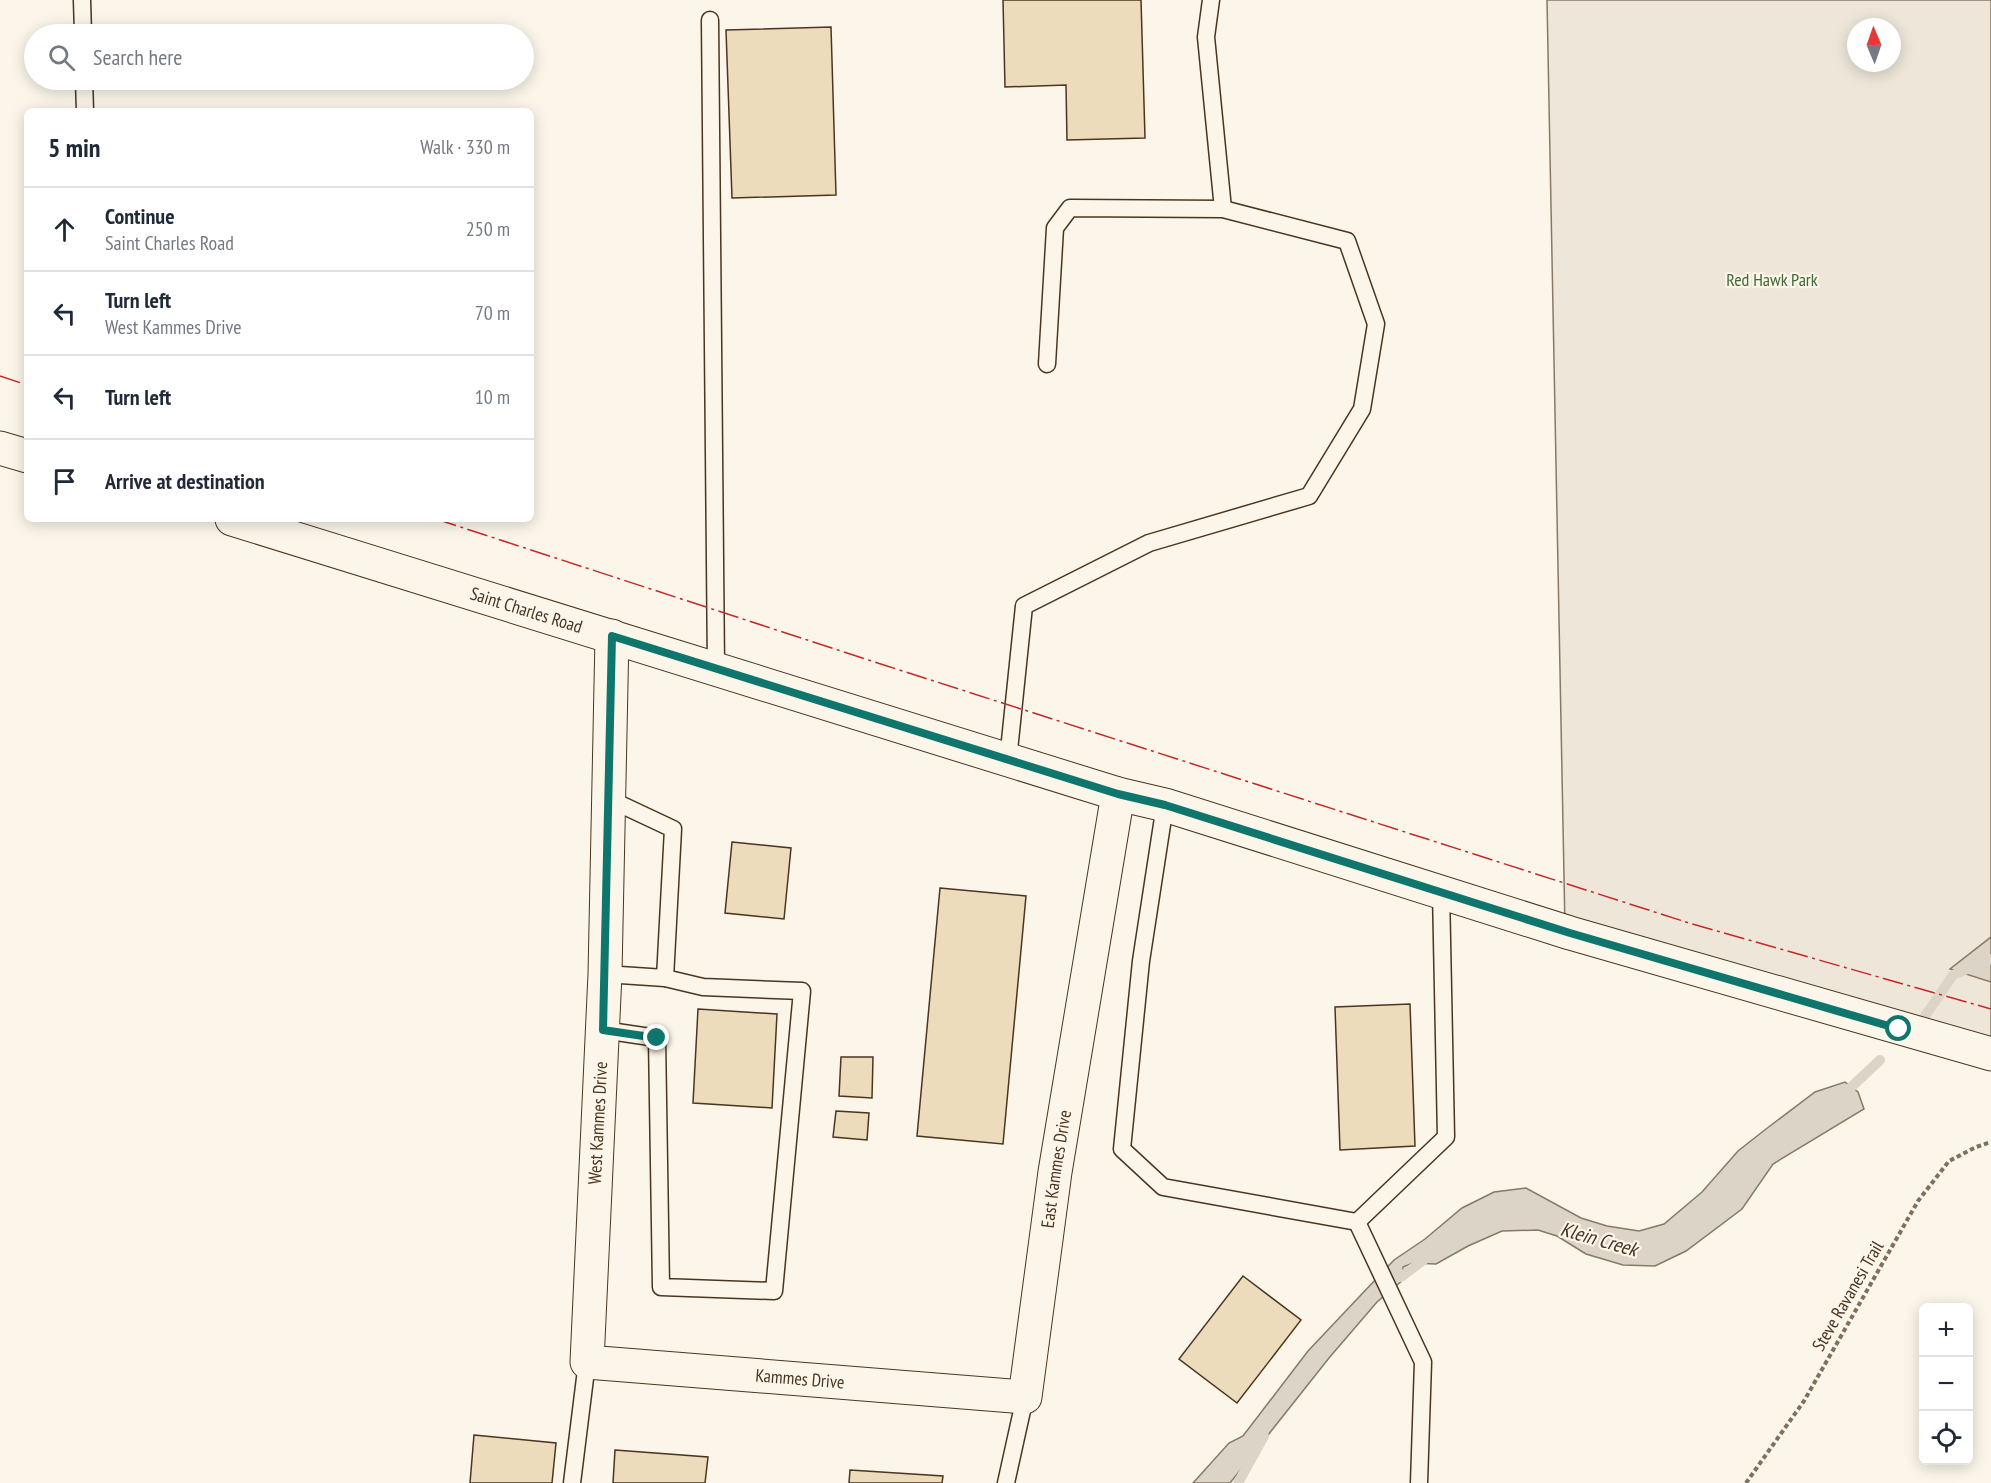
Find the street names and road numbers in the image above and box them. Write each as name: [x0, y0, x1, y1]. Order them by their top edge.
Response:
street label: Saint Charles Road: [467, 582, 585, 638]
street label: West Kammes Drive: [583, 1061, 612, 1185]
street label: East Kammes Drive: [1036, 1108, 1076, 1229]
street label: Steve Ravanesi Trail: [1807, 1236, 1889, 1355]
street label: Kammes Drive: [754, 1363, 845, 1394]

